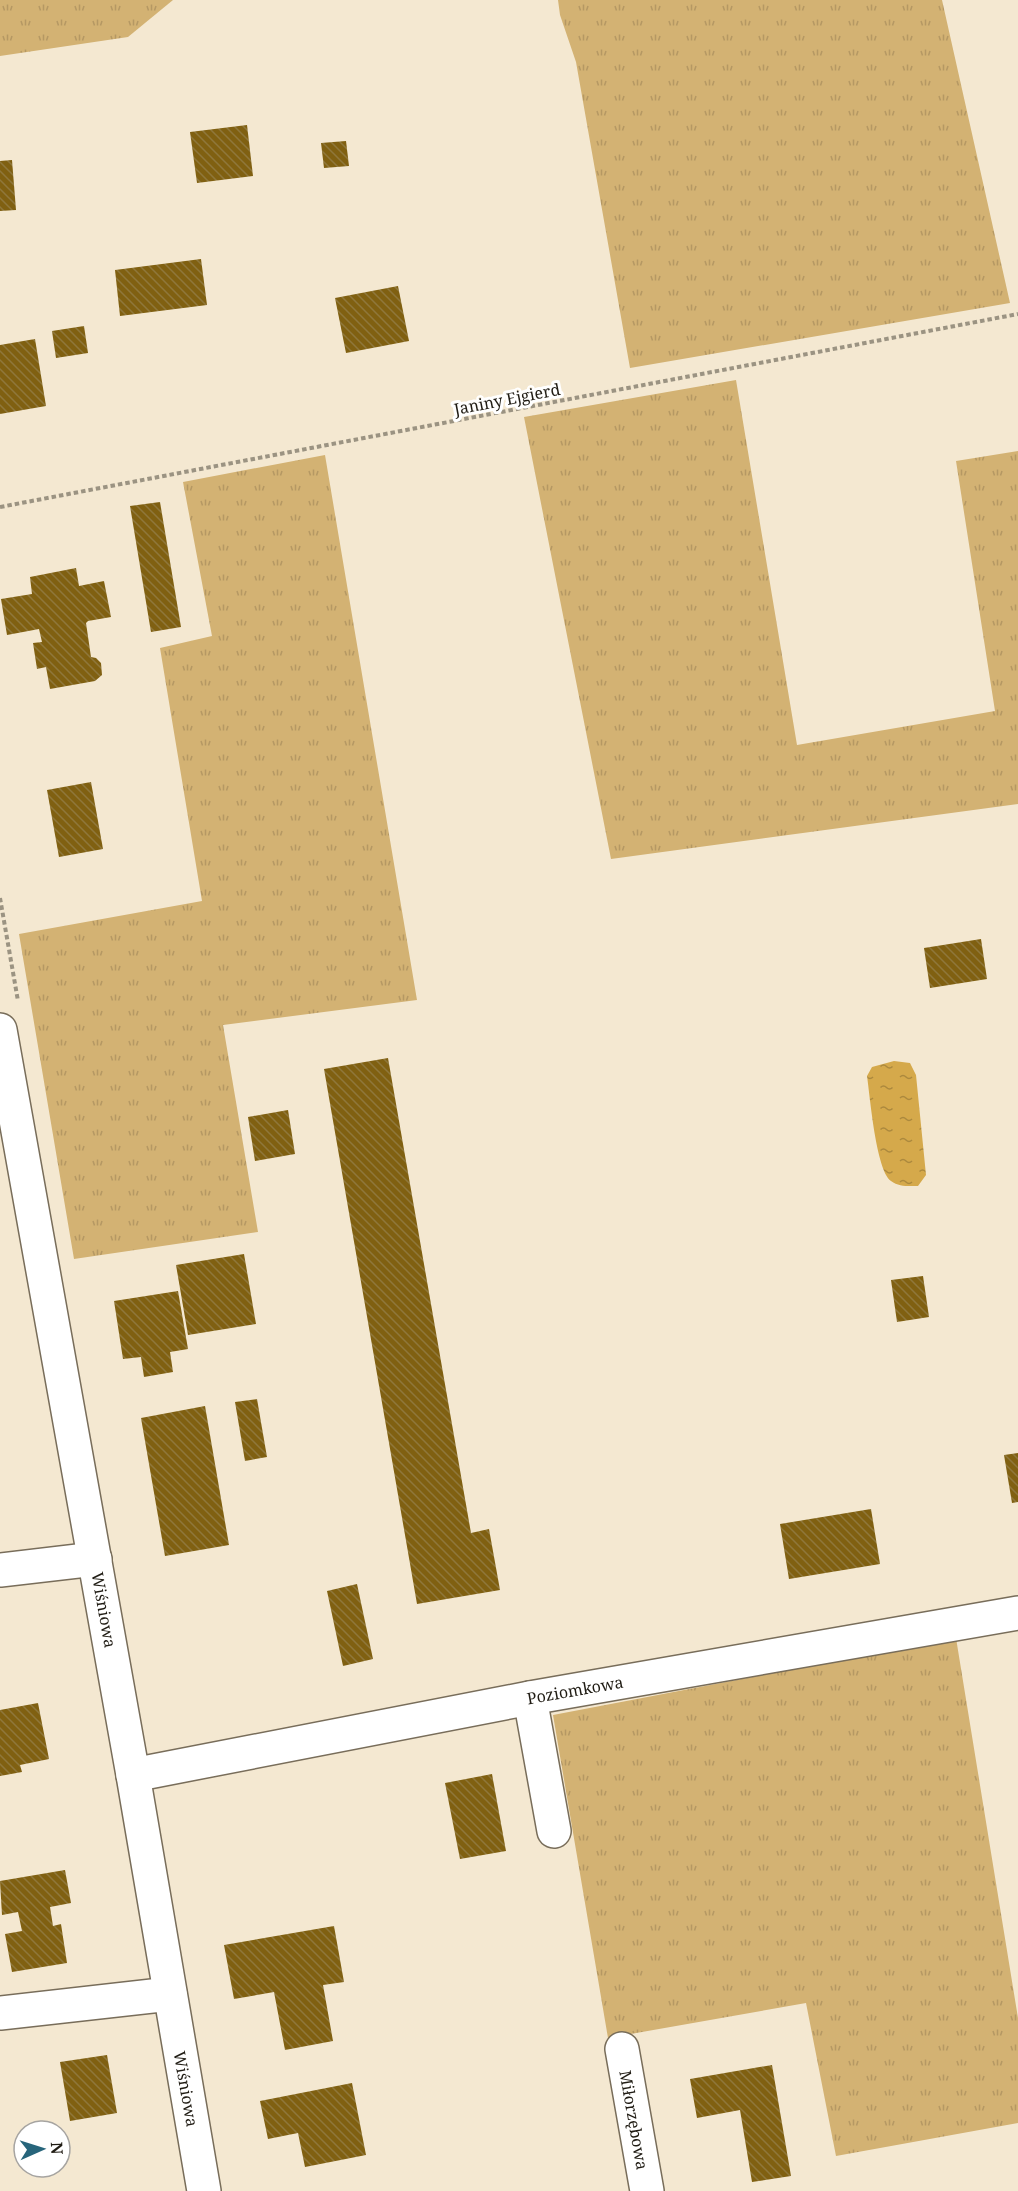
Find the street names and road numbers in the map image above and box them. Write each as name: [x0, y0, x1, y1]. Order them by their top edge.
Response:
street label: Janiny Ejgierd: [451, 378, 562, 420]
street label: Wiśniowa: [87, 1570, 121, 1650]
street label: Poziomkowa: [525, 1671, 625, 1709]
street label: Wiśniowa: [169, 2049, 203, 2129]
street label: Miłorzębowa: [614, 2069, 654, 2171]

